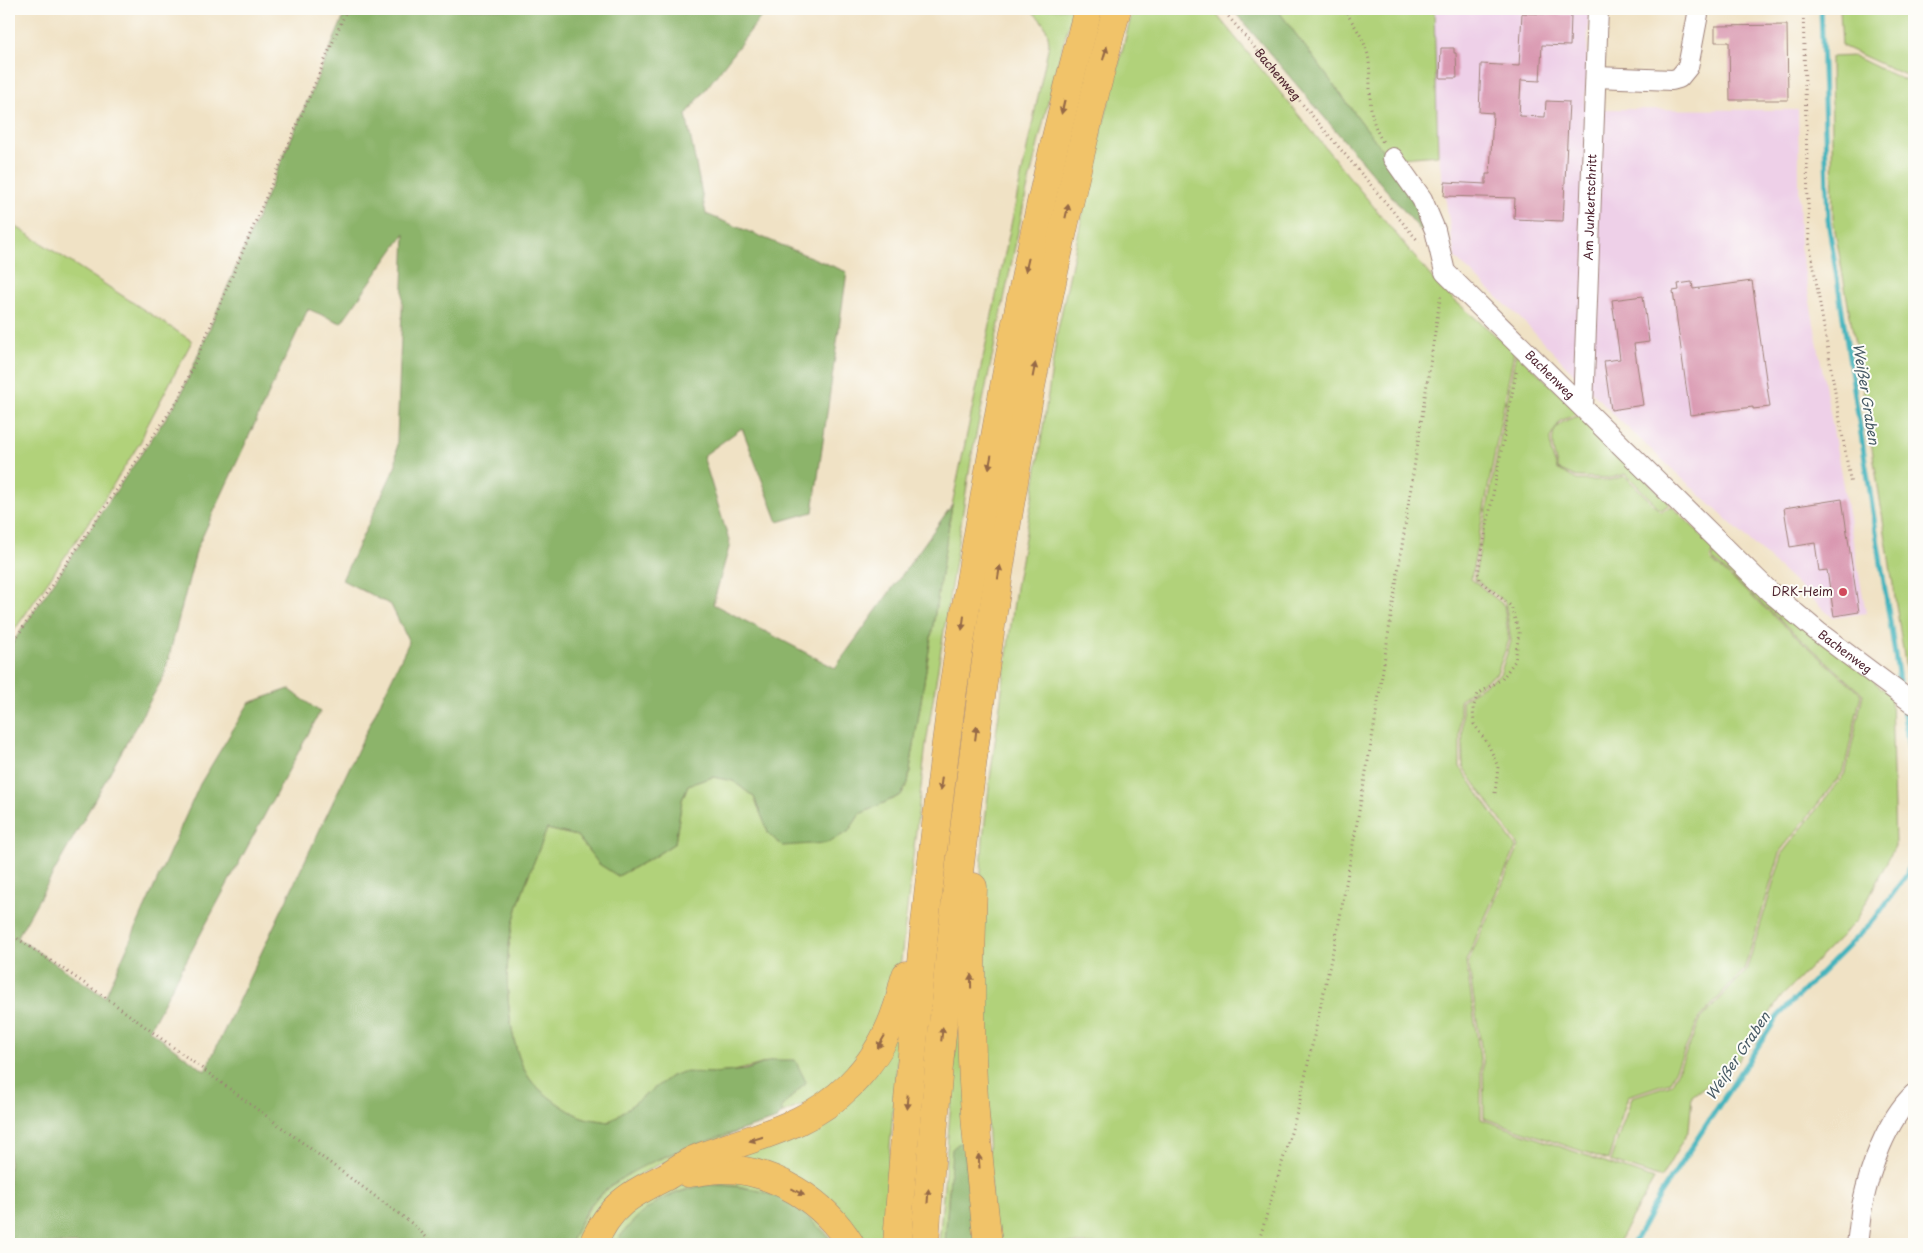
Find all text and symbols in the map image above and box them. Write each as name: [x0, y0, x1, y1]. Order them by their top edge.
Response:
street label: Bachenweg: [1251, 44, 1306, 104]
one-way arrow: [1101, 45, 1109, 60]
one-way arrow: [1059, 99, 1067, 114]
street label: Am Junkertschritt: [1579, 153, 1601, 261]
one-way arrow: [1063, 203, 1071, 218]
one-way arrow: [1023, 258, 1031, 273]
water label: Weißer Graben: [1848, 342, 1885, 447]
street label: Bachenweg: [1521, 346, 1579, 403]
one-way arrow: [1031, 361, 1039, 377]
one-way arrow: [986, 455, 994, 470]
one-way arrow: [995, 563, 1003, 579]
place label: DRK-Heim: [1772, 582, 1833, 600]
marker: DRK-Heim: [1837, 586, 1849, 598]
one-way arrow: [959, 615, 967, 631]
street label: Bachenweg: [1814, 625, 1876, 678]
one-way arrow: [972, 724, 980, 740]
one-way arrow: [937, 776, 945, 792]
one-way arrow: [967, 973, 975, 989]
water label: Weißer Graben: [1700, 1007, 1775, 1104]
one-way arrow: [938, 1025, 946, 1041]
one-way arrow: [877, 1035, 885, 1050]
one-way arrow: [903, 1095, 911, 1111]
one-way arrow: [748, 1135, 763, 1143]
one-way arrow: [974, 1153, 982, 1169]
one-way arrow: [924, 1187, 932, 1203]
one-way arrow: [791, 1188, 806, 1196]

